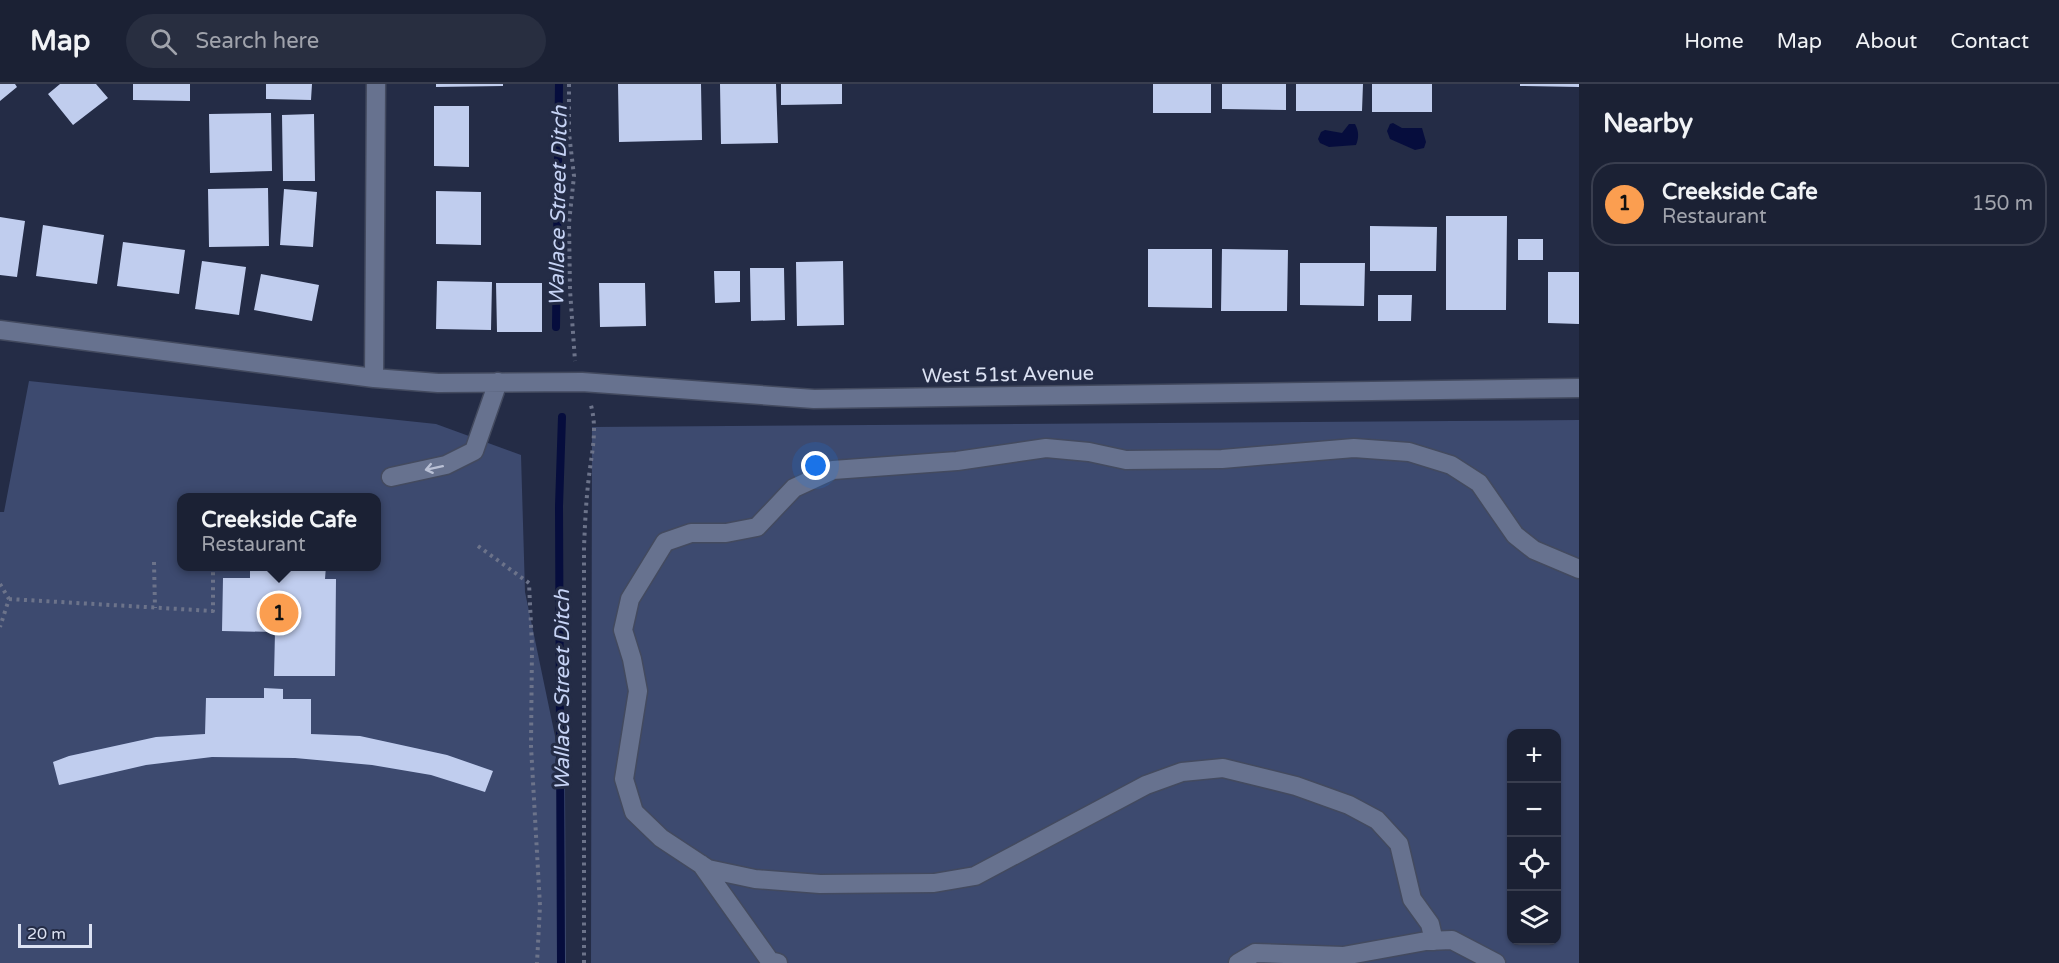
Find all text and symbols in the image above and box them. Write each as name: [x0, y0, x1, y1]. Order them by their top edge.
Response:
search box: [126, 14, 546, 68]
text: Map: [30, 24, 90, 58]
icon: search: [147, 25, 180, 58]
text: Search here: [195, 28, 319, 54]
text: Home: [1684, 29, 1744, 54]
text: Map: [1777, 29, 1822, 54]
text: About: [1855, 29, 1917, 54]
text: Contact: [1950, 29, 2029, 54]
water label: Wallace Street Ditch: [544, 104, 573, 307]
text: Nearby: [1603, 108, 1693, 139]
text: Creekside Cafe: [1662, 179, 1818, 205]
text: 1: [1618, 192, 1631, 216]
text: 150 m: [1972, 192, 2033, 216]
text: Restaurant: [1662, 205, 1767, 229]
street label: West 51st Avenue: [922, 362, 1094, 388]
your location: [801, 451, 830, 480]
one-way arrow: [425, 463, 444, 474]
popup: [177, 493, 381, 571]
text: Creekside Cafe: [201, 507, 357, 533]
text: Restaurant: [201, 533, 306, 557]
water label: Wallace Street Ditch: [550, 588, 575, 791]
pin: 1: [260, 590, 298, 636]
map controls: [1507, 729, 1561, 945]
button: +: [1507, 729, 1561, 783]
button: −: [1507, 783, 1561, 837]
button: locate: [1507, 837, 1561, 891]
button: layers: [1507, 891, 1561, 945]
scale bar: [18, 921, 92, 948]
text: 20 m: [27, 924, 66, 944]

